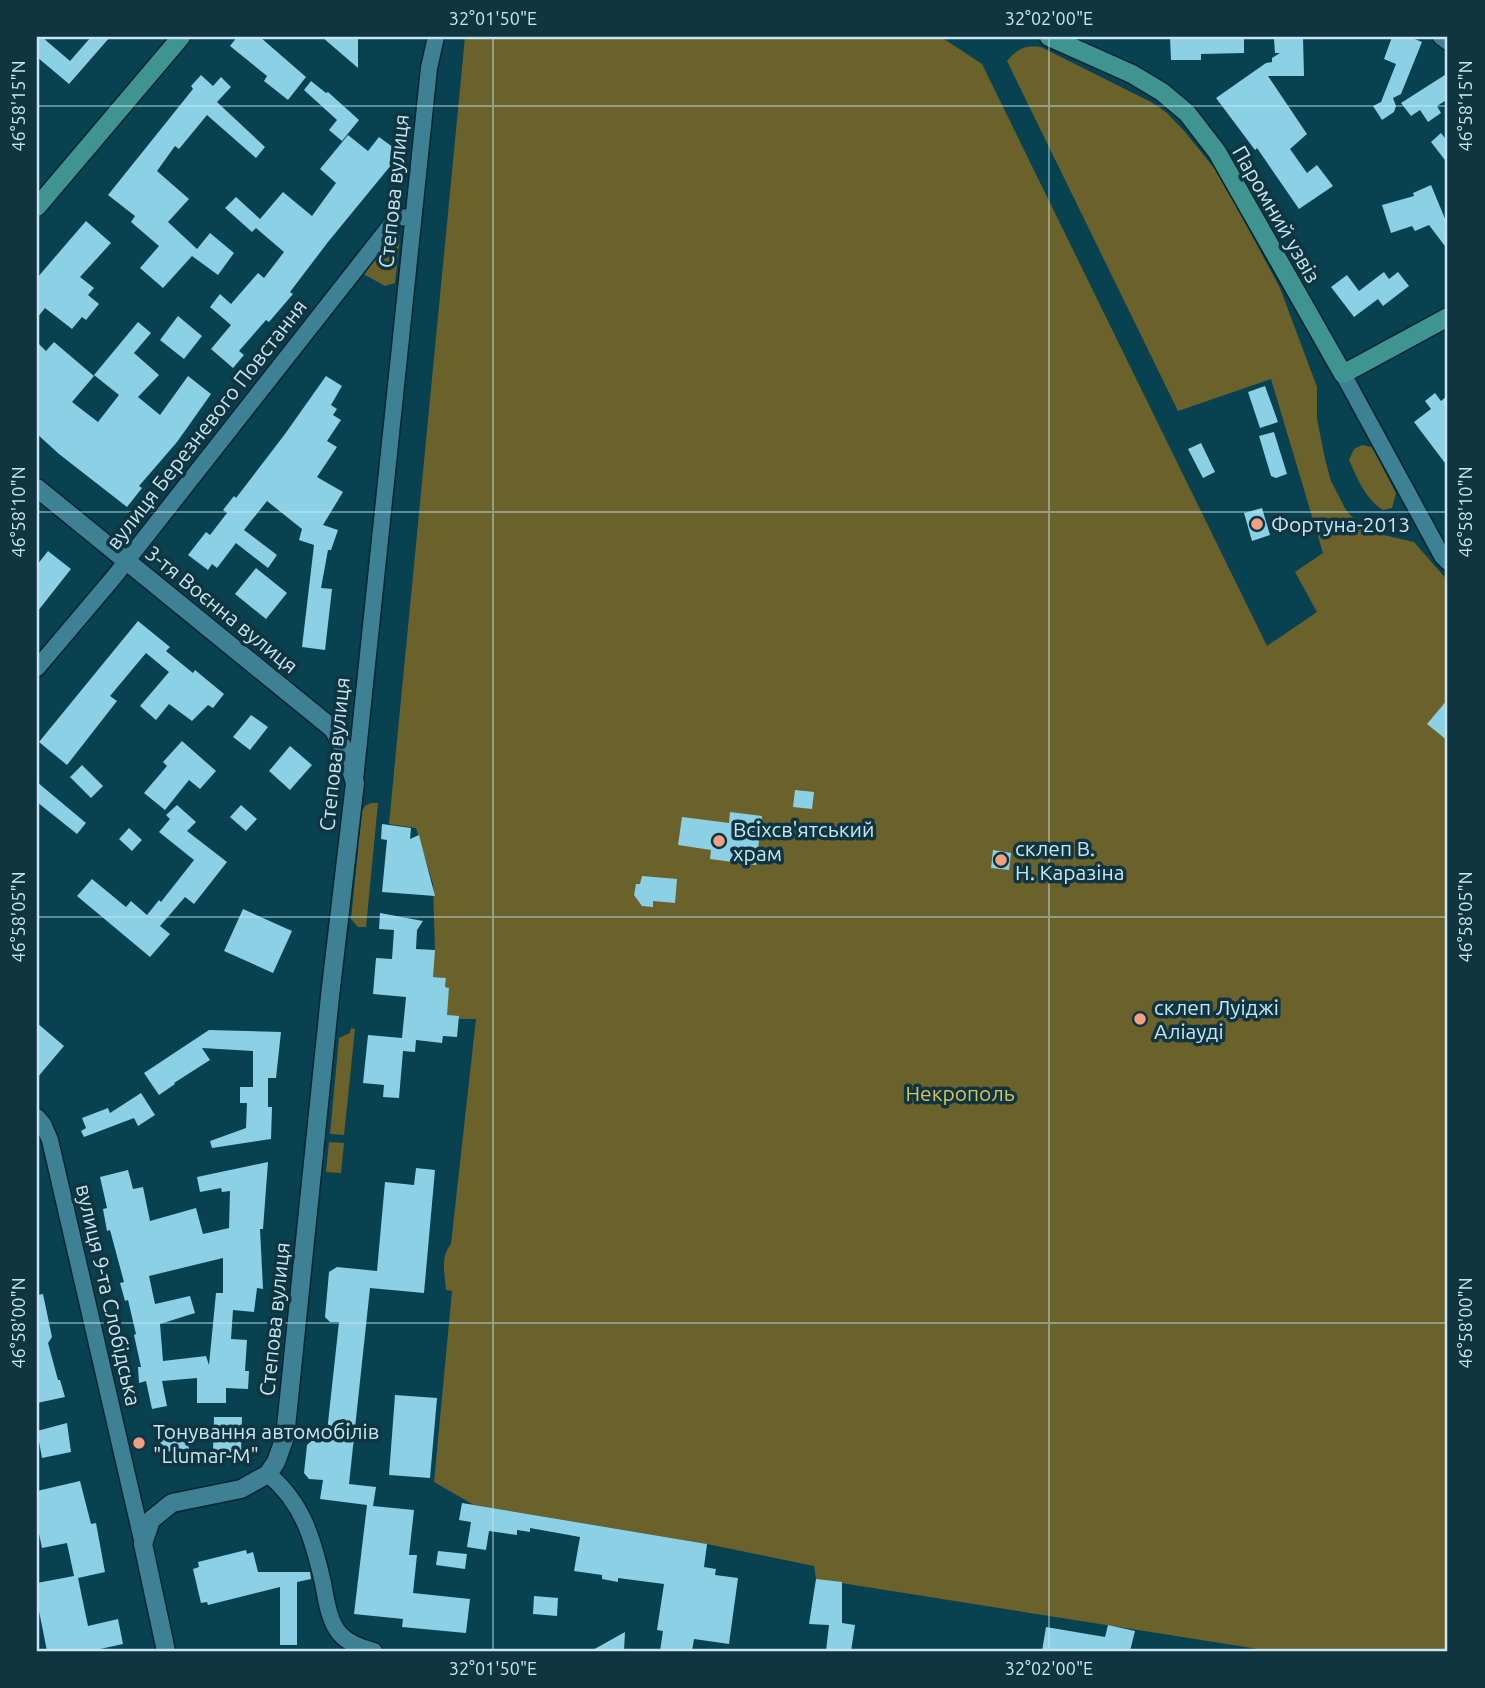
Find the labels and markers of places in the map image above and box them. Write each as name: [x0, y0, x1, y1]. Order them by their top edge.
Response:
place label: Фортуна-2013: [1271, 512, 1410, 536]
marker: Фортуна-2013: [1249, 516, 1265, 532]
place label: Всіхсв'ятський храм: [733, 817, 874, 865]
marker: Всіхсв'ятський храм: [711, 833, 727, 849]
place label: склеп В. Н. Каразіна: [1015, 836, 1124, 884]
marker: склеп В. Н. Каразіна: [993, 852, 1009, 868]
place label: склеп Луіджі Аліауді: [1154, 995, 1279, 1043]
marker: склеп Луіджі Аліауді: [1132, 1011, 1148, 1027]
place label: Тонування автомобілів "Llumar-M": [153, 1419, 379, 1467]
marker: Тонування автомобілів "Llumar-M": [131, 1435, 147, 1451]

